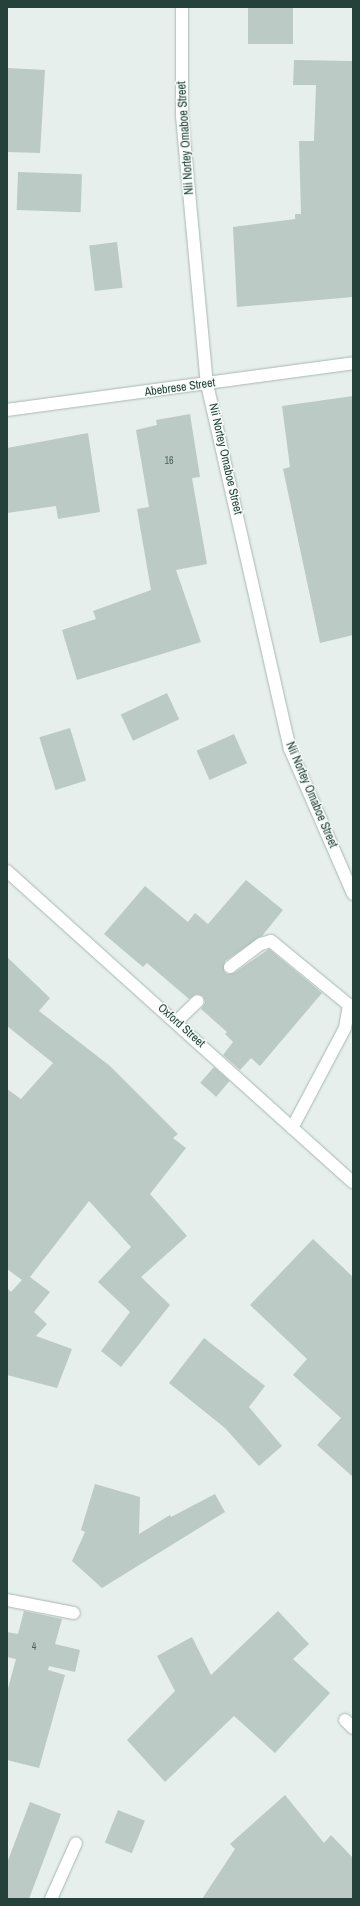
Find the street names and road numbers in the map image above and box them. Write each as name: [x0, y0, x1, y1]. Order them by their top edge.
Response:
street label: Nii Nortey Omaboe Street: [175, 81, 197, 195]
street label: Abebrese Street: [144, 376, 216, 400]
street label: Nii Nortey Omaboe Street: [205, 402, 245, 516]
street label: Nii Nortey Omaboe Street: [282, 740, 340, 850]
street label: Oxford Street: [154, 1001, 208, 1051]

